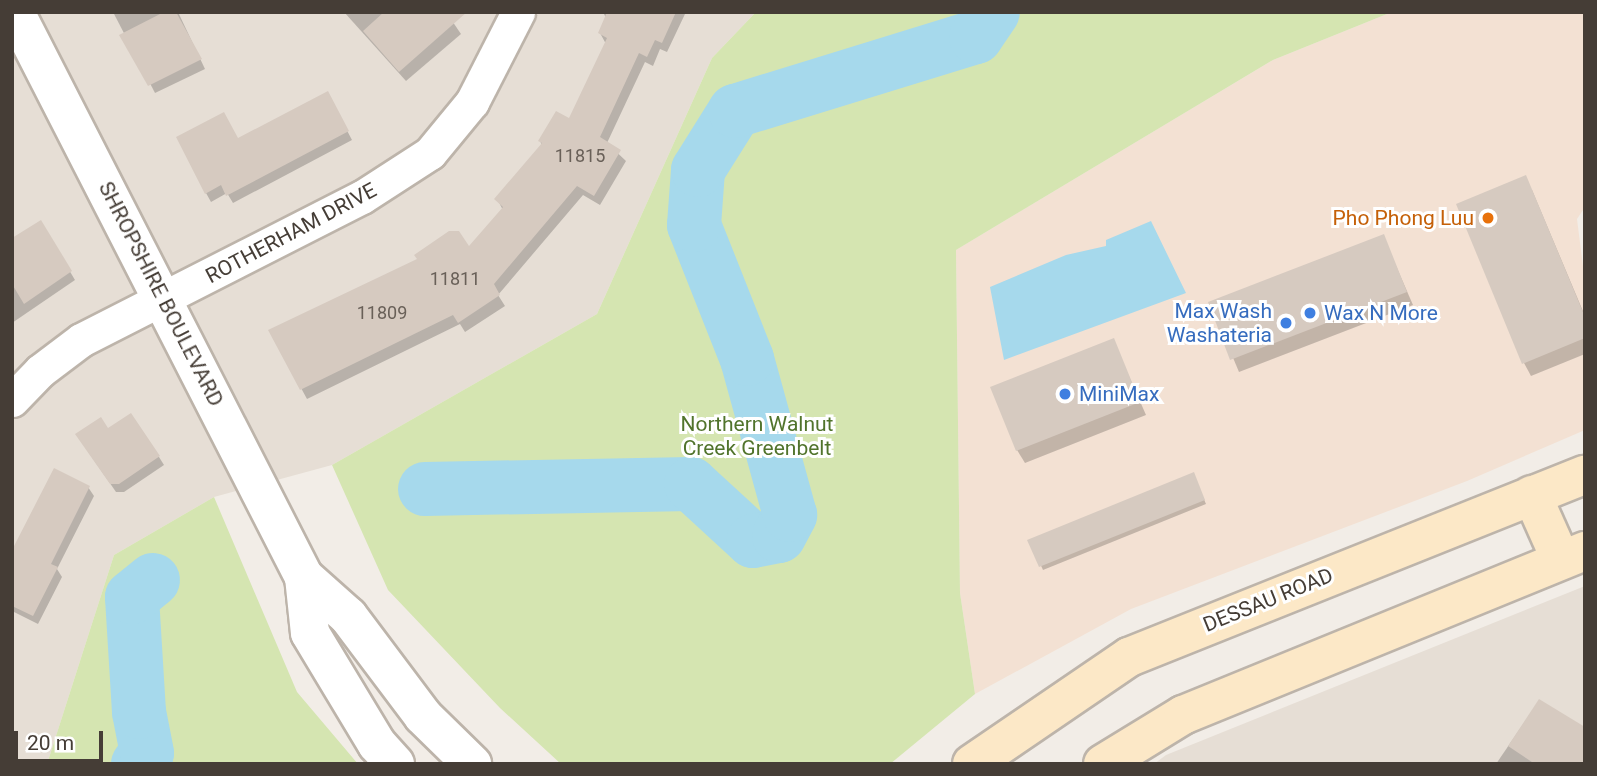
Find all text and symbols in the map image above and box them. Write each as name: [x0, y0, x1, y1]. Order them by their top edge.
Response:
house number: 11815: [555, 145, 605, 167]
street label: SHROPSHIRE BOULEVARD: [93, 177, 229, 411]
street label: ROTHERHAM DRIVE: [201, 177, 381, 289]
place label: Pho Phong Luu: [1333, 205, 1474, 231]
marker: Pho Phong Luu: [1480, 210, 1496, 226]
house number: 11811: [430, 268, 480, 290]
place label: Max Wash Washateria: [1167, 298, 1272, 348]
place label: Wax N More: [1324, 300, 1438, 326]
house number: 11809: [357, 302, 407, 324]
marker: Wax N More: [1302, 305, 1318, 321]
marker: Max Wash Washateria: [1278, 315, 1294, 331]
place label: MiniMax: [1079, 381, 1159, 407]
marker: MiniMax: [1057, 386, 1073, 402]
park label: Northern Walnut Creek Greenbelt: [681, 411, 833, 461]
street label: DESSAU ROAD: [1199, 563, 1337, 637]
scale bar: [18, 716, 107, 760]
text: 20 m: [27, 731, 74, 755]

